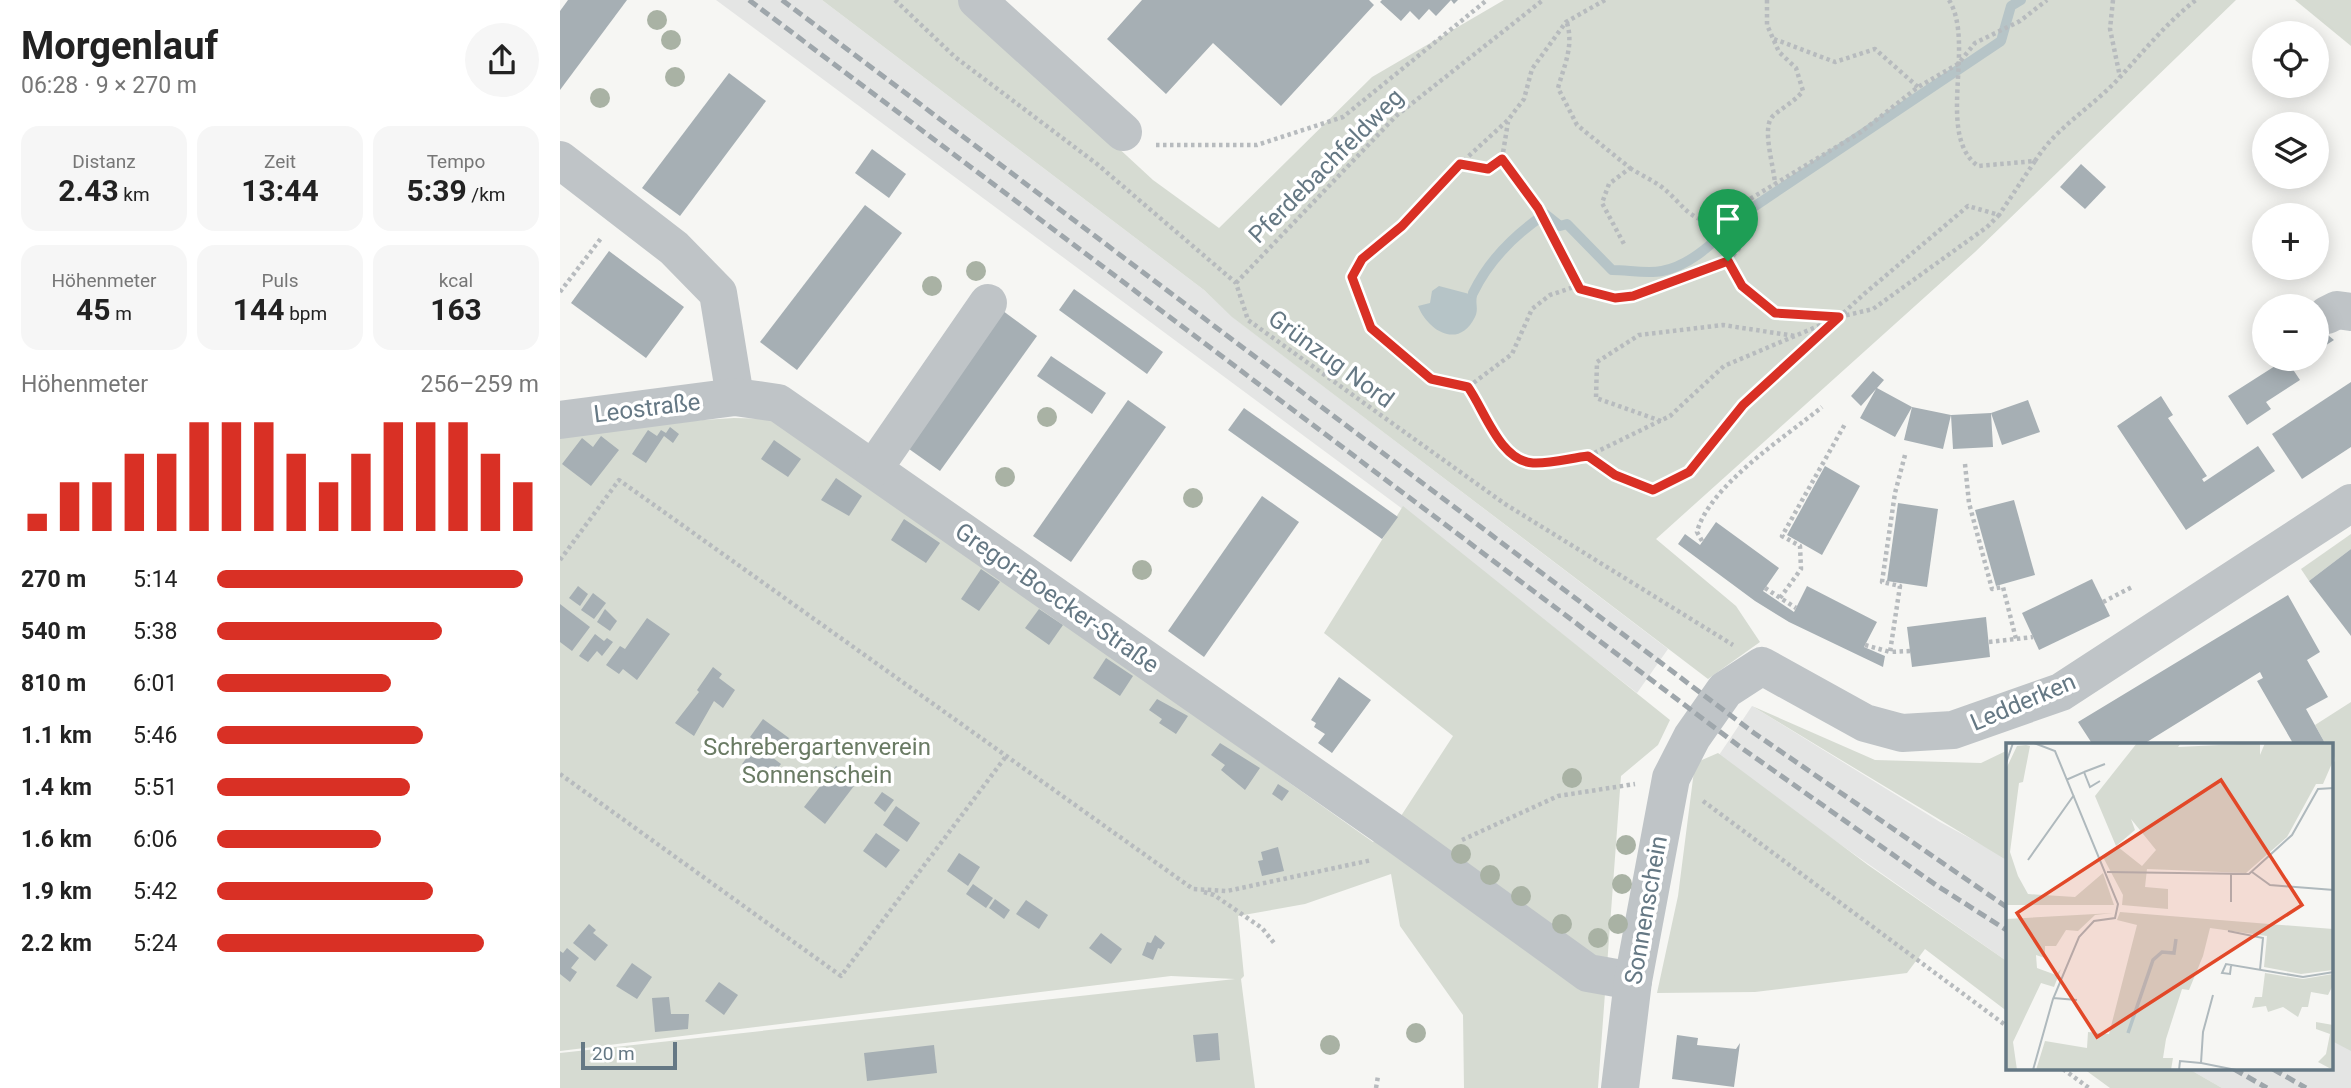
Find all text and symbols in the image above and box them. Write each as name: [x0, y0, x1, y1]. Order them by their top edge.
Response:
map controls: [2252, 21, 2329, 371]
button: locate: [2252, 21, 2329, 98]
button: share: [465, 23, 539, 97]
text: Morgenlauf: [21, 24, 218, 68]
text: 06:28 · 9 × 270 m: [21, 72, 197, 99]
street label: Pferdebachfeldweg: [1243, 83, 1409, 249]
button: layers: [2252, 112, 2329, 189]
text: Distanz: [72, 150, 136, 173]
text: Zeit: [264, 150, 296, 173]
text: Tempo: [427, 150, 485, 173]
text: 2.43: [58, 173, 119, 208]
text: 13:44: [241, 173, 319, 208]
text: 5:39: [407, 173, 467, 208]
text: km: [119, 183, 150, 206]
text: /km: [467, 183, 505, 206]
pin: [1698, 189, 1758, 261]
icon: arrive: [1709, 200, 1747, 238]
button: +: [2252, 203, 2329, 280]
text: Höhenmeter: [52, 269, 156, 292]
text: Puls: [262, 269, 298, 292]
text: kcal: [439, 269, 473, 292]
text: 45: [76, 292, 111, 327]
text: 144: [233, 292, 284, 327]
text: 163: [430, 292, 482, 327]
button: −: [2252, 294, 2329, 371]
text: m: [111, 302, 132, 325]
text: bpm: [284, 302, 327, 325]
street label: Grünzug Nord: [1263, 304, 1399, 414]
text: Höhenmeter: [21, 371, 148, 398]
text: 256–259 m: [420, 371, 539, 398]
street label: Leostraße: [592, 388, 702, 428]
street label: Gregor-Boecker-Straße: [950, 517, 1164, 679]
text: 270 m: [21, 566, 86, 593]
text: 5:14: [133, 566, 177, 593]
text: 540 m: [21, 618, 86, 645]
text: 5:38: [133, 618, 177, 645]
street label: Ledderken: [1966, 667, 2080, 737]
text: 810 m: [21, 670, 86, 697]
text: 6:01: [133, 670, 177, 697]
text: 1.1 km: [21, 722, 92, 749]
text: 5:46: [133, 722, 177, 749]
park label: Schrebergartenverein Sonnenschein: [703, 733, 931, 789]
inset map: [2006, 743, 2333, 1070]
text: 1.4 km: [21, 774, 92, 801]
text: 5:51: [133, 774, 177, 801]
text: 1.6 km: [21, 826, 92, 853]
text: 6:06: [133, 826, 177, 853]
street label: Sonnenschein: [1619, 834, 1673, 986]
text: 1.9 km: [21, 878, 92, 905]
text: 5:42: [133, 878, 177, 905]
text: 2.2 km: [21, 930, 92, 957]
text: 5:24: [133, 930, 177, 957]
scale bar: [581, 1039, 677, 1071]
text: 20 m: [592, 1042, 635, 1065]

